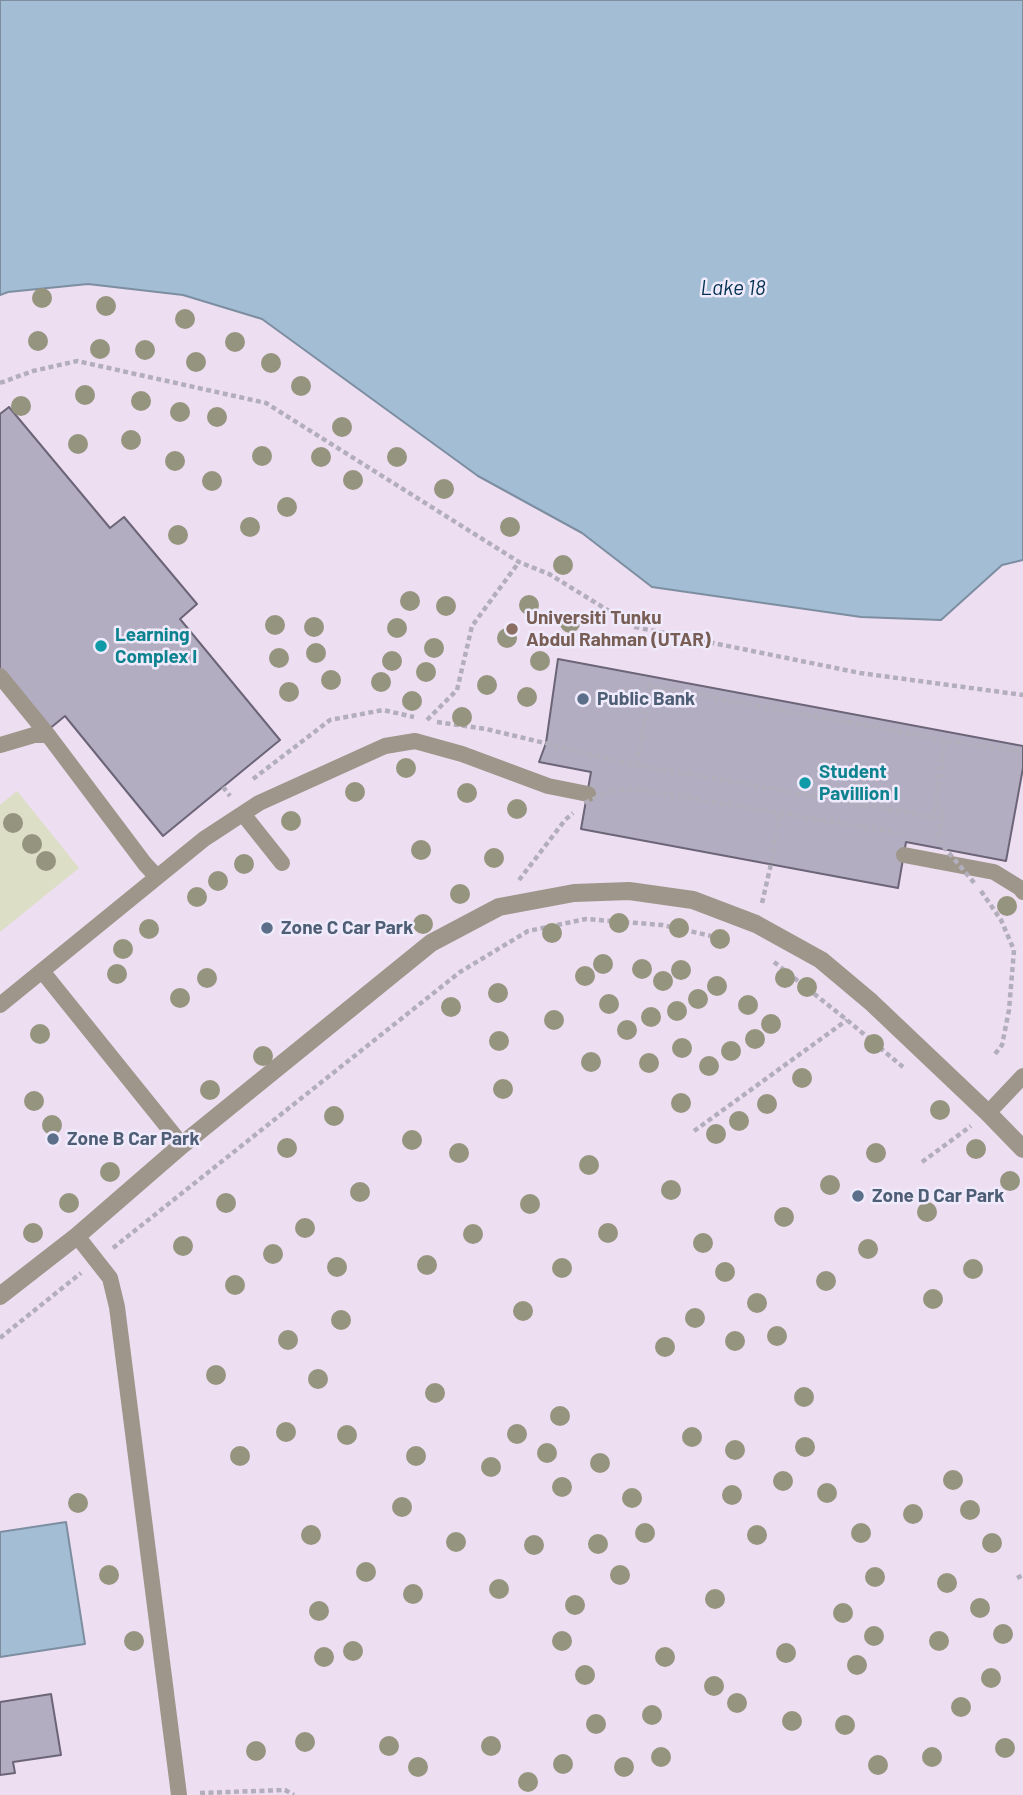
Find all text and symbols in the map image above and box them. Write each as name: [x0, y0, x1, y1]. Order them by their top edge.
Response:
water label: Lake 18: [700, 275, 766, 301]
place label: Universiti Tunku Abdul Rahman (UTAR): [526, 607, 711, 651]
marker: Universiti Tunku Abdul Rahman (UTAR): [504, 621, 520, 637]
place label: Learning Complex I: [115, 624, 197, 668]
marker: Learning Complex I: [93, 638, 109, 654]
place label: Public Bank: [597, 688, 695, 710]
marker: Public Bank: [575, 691, 591, 707]
place label: Student Pavillion I: [819, 761, 899, 805]
marker: Student Pavillion I: [797, 775, 813, 791]
place label: Zone C Car Park: [281, 917, 413, 939]
marker: Zone C Car Park: [259, 920, 275, 936]
place label: Zone B Car Park: [67, 1128, 200, 1150]
marker: Zone B Car Park: [45, 1131, 61, 1147]
place label: Zone D Car Park: [872, 1185, 1004, 1207]
marker: Zone D Car Park: [850, 1188, 866, 1204]

